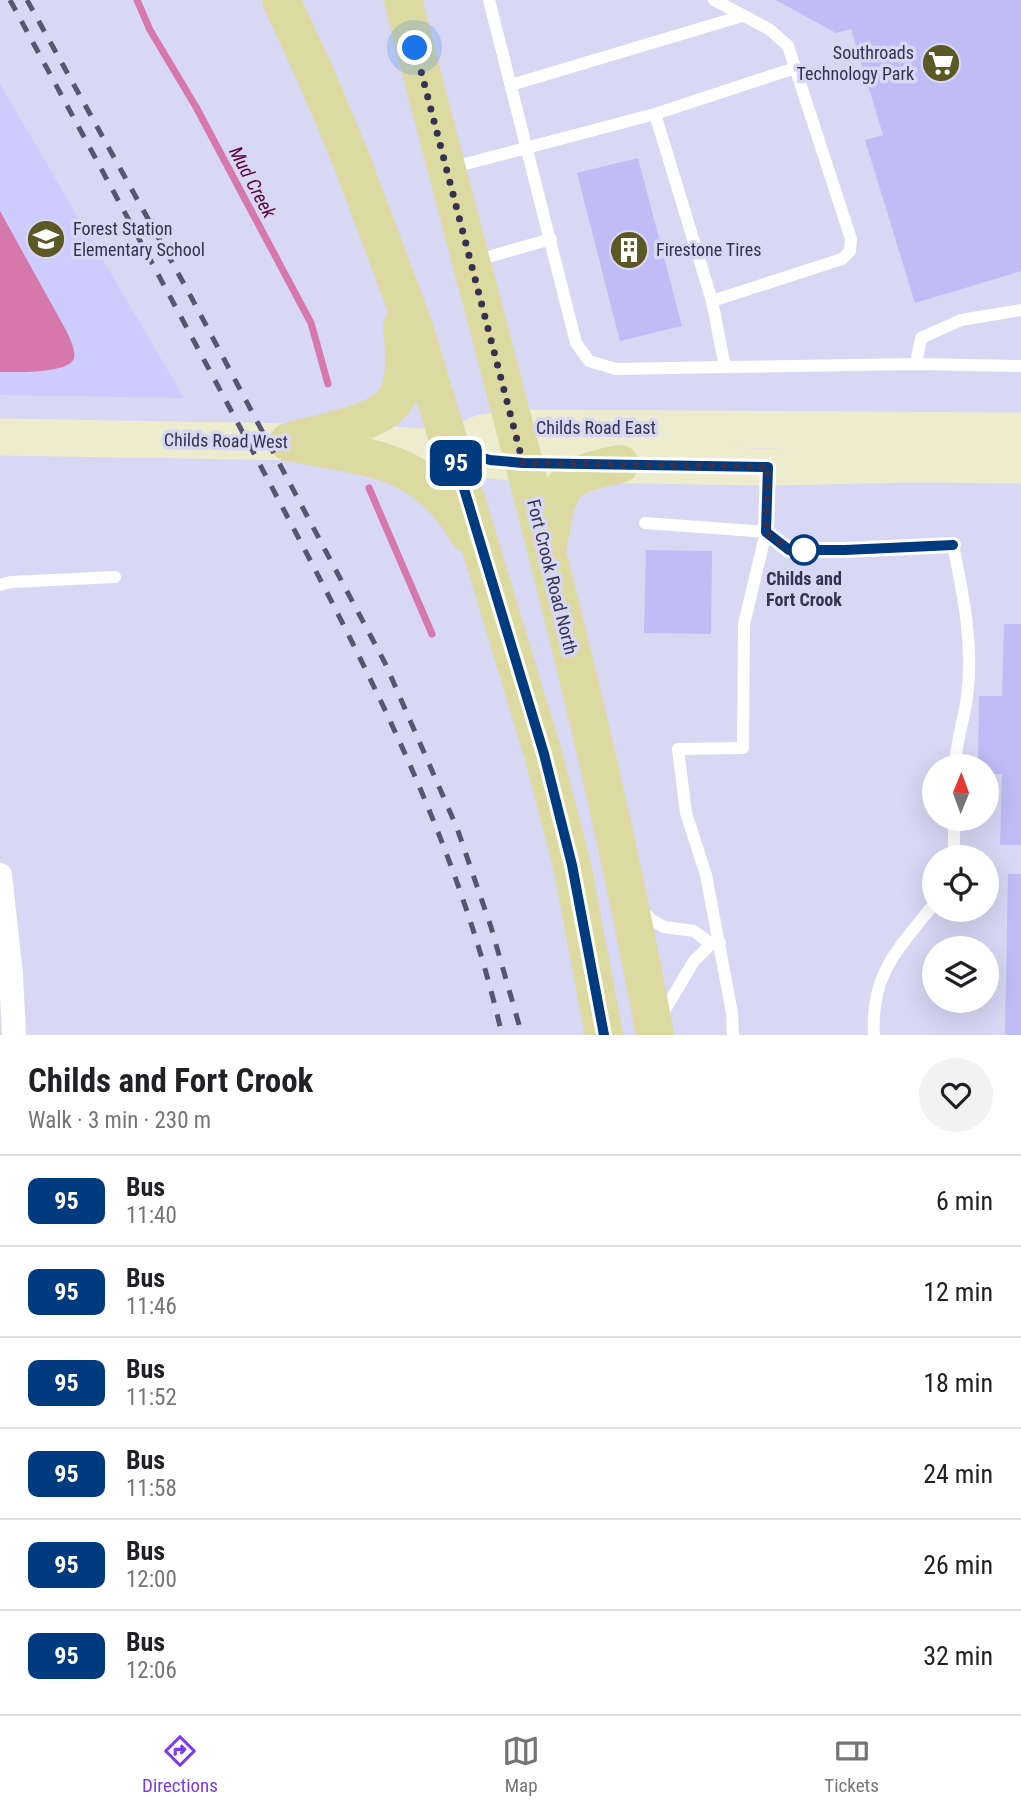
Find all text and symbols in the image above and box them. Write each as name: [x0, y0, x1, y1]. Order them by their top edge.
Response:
your location: [397, 30, 432, 65]
place label: Southroads Technology Park: [797, 42, 914, 84]
supermarket icon: Southroads Technology Park: [920, 42, 962, 84]
water label: Mud Creek: [224, 143, 281, 223]
school or university icon: Forest Station Elementary School: [25, 218, 67, 260]
place label: Forest Station Elementary School: [73, 218, 205, 260]
building icon: Firestone Tires: [608, 229, 650, 271]
place label: Firestone Tires: [656, 239, 761, 260]
street label: Childs Road East: [536, 417, 656, 438]
street label: Childs Road West: [164, 429, 288, 452]
line badge: 95: [424, 440, 488, 486]
text: 95: [444, 449, 468, 477]
street label: Fort Crook Road North: [523, 497, 582, 657]
marker: Childs and Fort Crook: [789, 535, 819, 565]
place label: Childs and Fort Crook: [766, 568, 842, 610]
north arrow: [922, 754, 999, 831]
map controls: [922, 754, 999, 1013]
button: locate: [922, 845, 999, 922]
button: layers: [922, 936, 999, 1013]
button: heart: [919, 1058, 993, 1132]
text: Childs and Fort Crook: [28, 1061, 313, 1100]
text: Walk · 3 min · 230 m: [28, 1107, 211, 1134]
text: Bus: [126, 1172, 165, 1202]
text: 6 min: [936, 1186, 993, 1216]
text: 95: [54, 1187, 79, 1215]
text: 11:40: [126, 1202, 177, 1229]
text: Bus: [126, 1263, 165, 1293]
text: 12 min: [923, 1277, 993, 1307]
text: 95: [54, 1278, 79, 1306]
text: 11:46: [126, 1293, 177, 1320]
text: Bus: [126, 1354, 165, 1384]
text: 18 min: [923, 1368, 993, 1398]
text: 95: [54, 1369, 79, 1397]
text: 11:52: [126, 1384, 177, 1411]
text: Bus: [126, 1445, 165, 1475]
text: 24 min: [923, 1459, 993, 1489]
text: 95: [54, 1460, 79, 1488]
text: 11:58: [126, 1475, 177, 1502]
text: Bus: [126, 1536, 165, 1566]
text: 26 min: [923, 1550, 993, 1580]
text: 95: [54, 1551, 79, 1579]
text: 12:00: [126, 1566, 177, 1593]
text: Bus: [126, 1627, 165, 1657]
text: 32 min: [923, 1641, 993, 1671]
text: 95: [54, 1642, 79, 1670]
text: 12:06: [126, 1657, 177, 1684]
tab: Directions: [142, 1732, 218, 1797]
tab: Map: [502, 1732, 540, 1797]
tab: Tickets: [824, 1732, 879, 1797]

